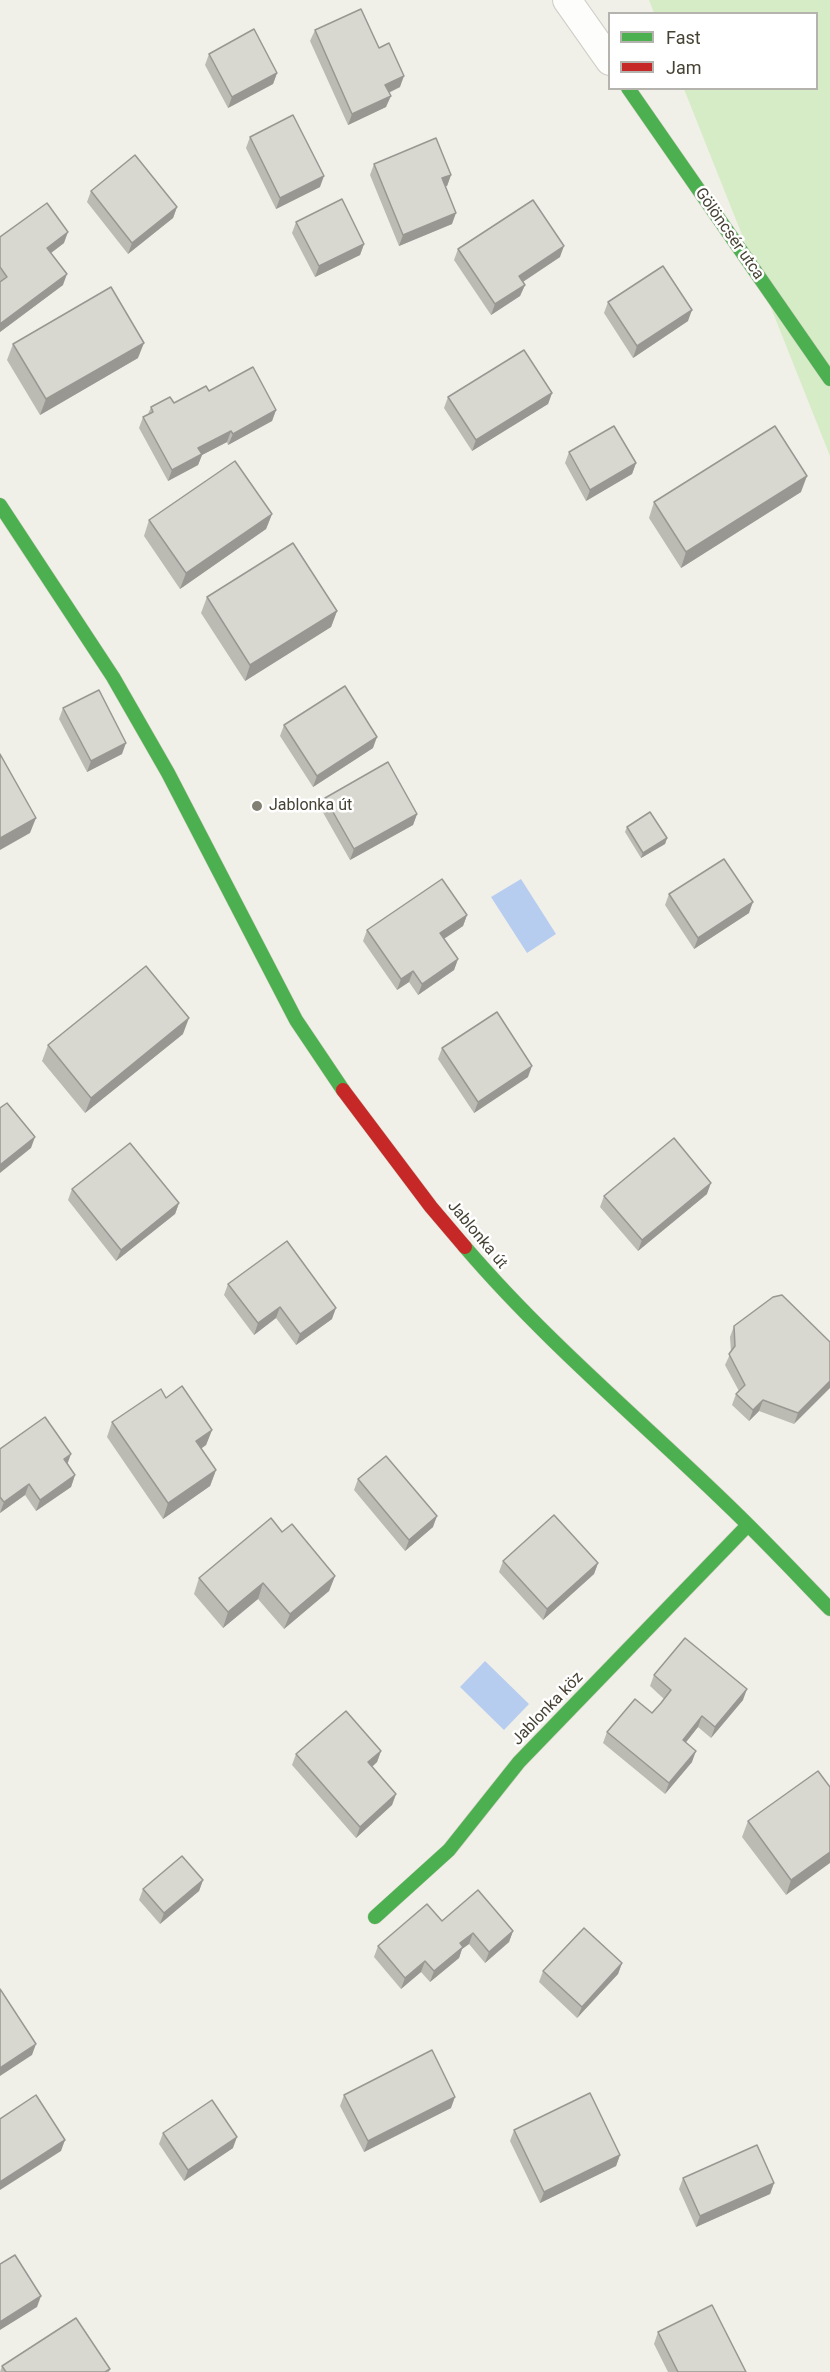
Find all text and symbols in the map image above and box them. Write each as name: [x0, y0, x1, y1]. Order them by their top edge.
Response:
legend: [608, 12, 818, 90]
text: Fast: [666, 27, 701, 48]
text: Jam: [666, 57, 702, 78]
street label: Gölöncsér utca: [690, 184, 768, 284]
place label: Jablonka út: [269, 796, 352, 816]
marker: Jablonka út: [250, 799, 264, 813]
street label: Jablonka út: [443, 1197, 511, 1273]
street label: Jablonka köz: [508, 1668, 588, 1750]

